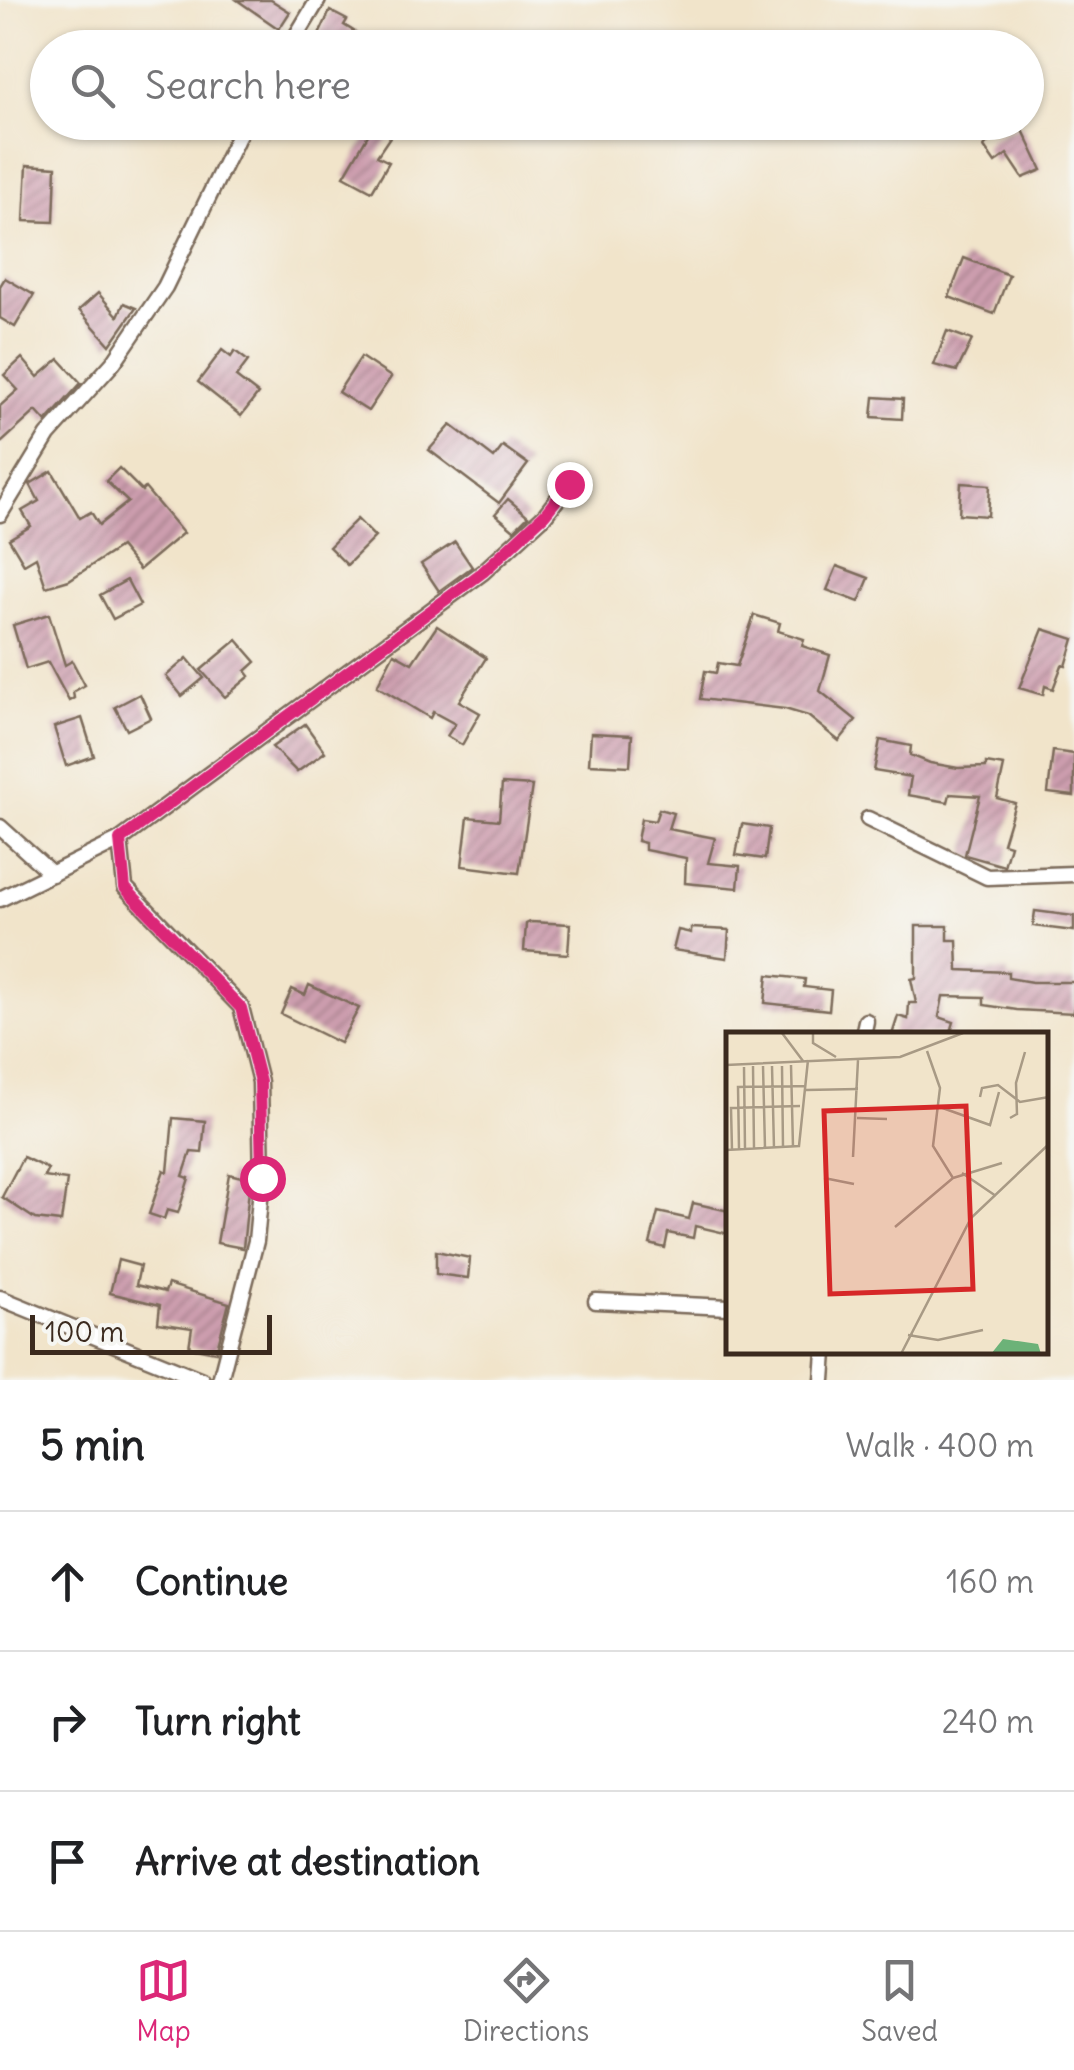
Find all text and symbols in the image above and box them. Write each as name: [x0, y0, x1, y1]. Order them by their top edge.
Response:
search box: [30, 30, 1044, 140]
icon: search: [65, 58, 120, 113]
text: Search here: [145, 62, 351, 109]
route end: [547, 462, 593, 508]
inset map: [726, 1032, 1049, 1355]
route start: [240, 1156, 286, 1202]
scale bar: [30, 1310, 272, 1354]
text: 100 m: [45, 1314, 124, 1350]
text: 5 min: [40, 1419, 145, 1471]
text: Walk · 400 m: [846, 1425, 1034, 1466]
icon: ahead: [40, 1554, 95, 1609]
text: Continue: [135, 1558, 288, 1605]
text: 160 m: [946, 1561, 1034, 1602]
icon: right: [40, 1694, 95, 1749]
text: Turn right: [135, 1698, 301, 1745]
text: 240 m: [942, 1701, 1034, 1742]
icon: arrive: [40, 1834, 95, 1889]
text: Arrive at destination: [135, 1838, 480, 1885]
tab: Map: [136, 1953, 191, 2049]
tab: Directions: [463, 1953, 589, 2049]
tab: Saved: [861, 1953, 938, 2049]

